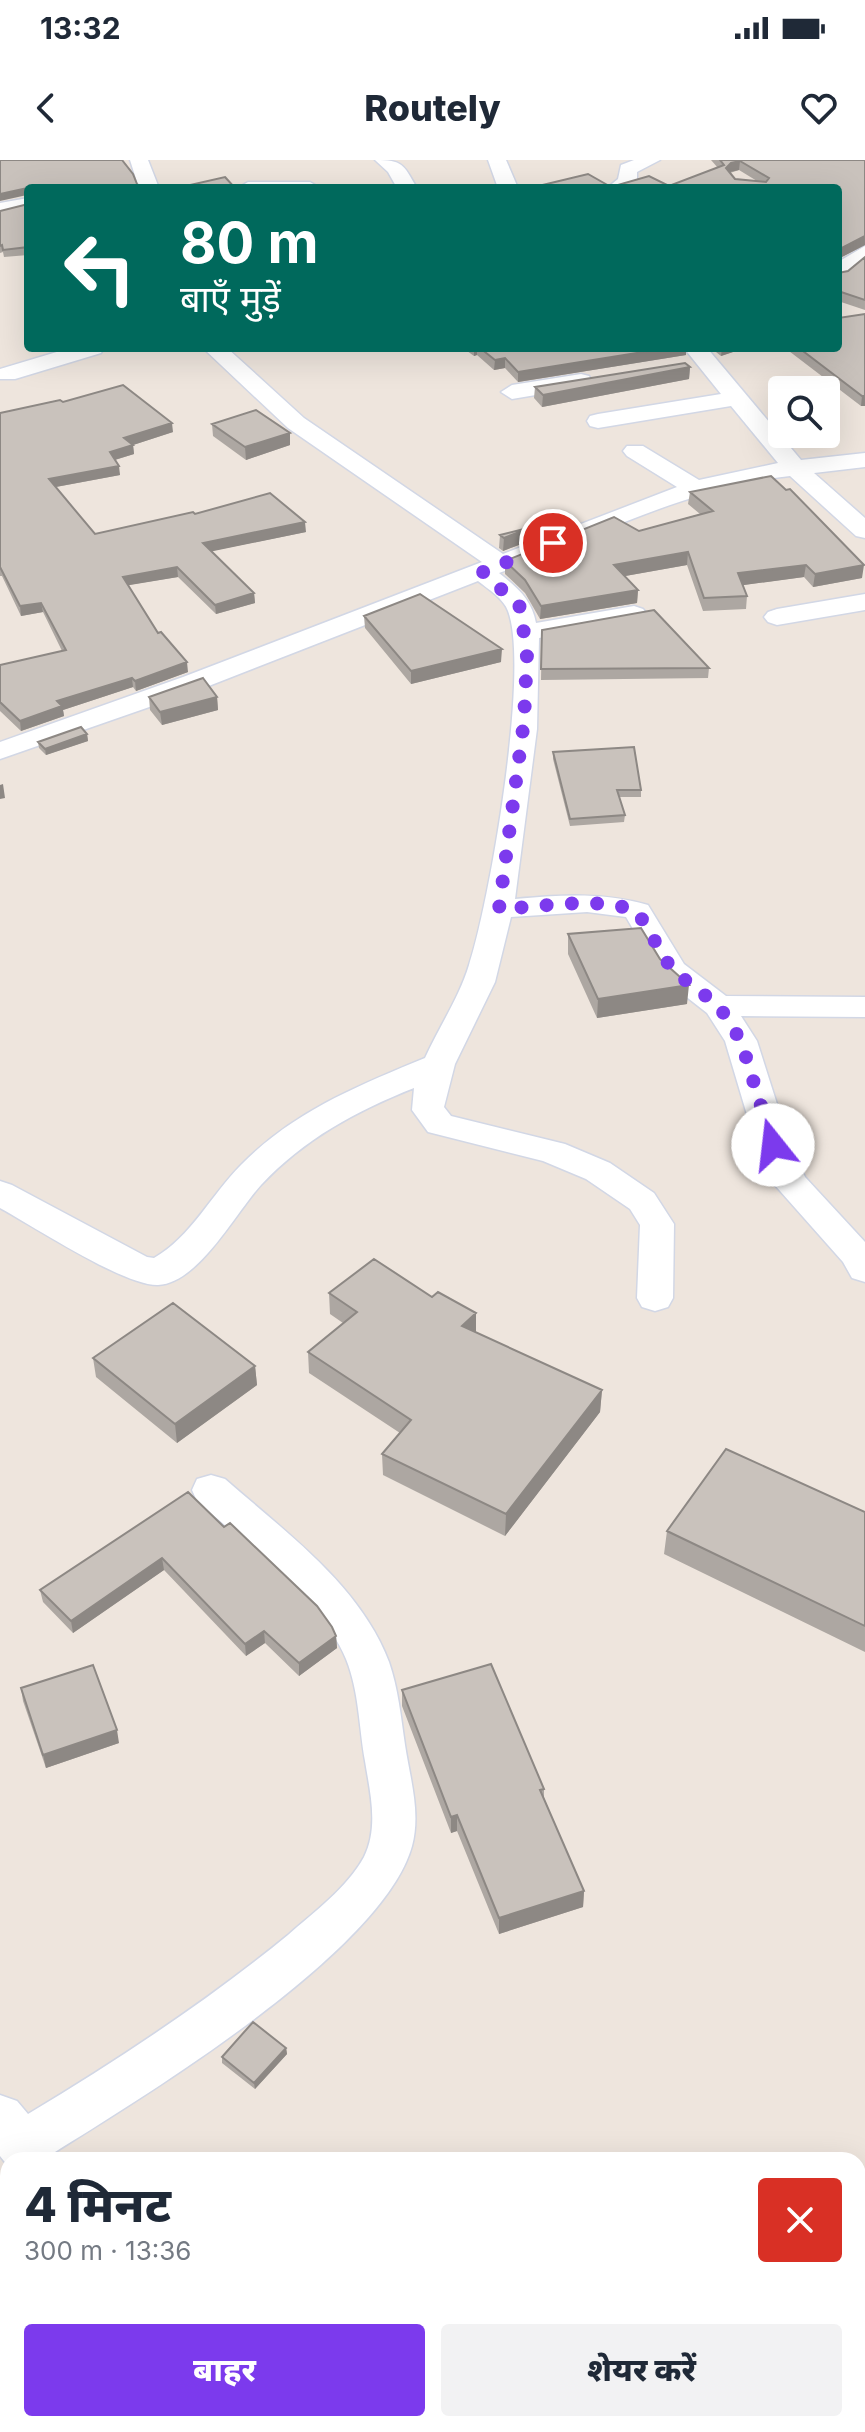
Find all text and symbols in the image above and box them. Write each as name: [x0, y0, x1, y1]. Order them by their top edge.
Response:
text: 13:32: [40, 10, 121, 46]
icon: back: [24, 86, 68, 130]
text: Routely: [364, 86, 501, 130]
icon: heart: [797, 86, 841, 130]
text: 80 m: [180, 209, 319, 277]
icon: left: [48, 216, 152, 320]
text: बाएँ मुड़ें: [180, 277, 281, 321]
map controls: [768, 376, 840, 448]
button: search: [768, 376, 840, 448]
pin: [519, 509, 587, 577]
icon: arrive: [531, 521, 575, 565]
position arrow: [731, 1103, 815, 1187]
text: 4 मिनट: [24, 2175, 171, 2234]
button: close: [758, 2178, 842, 2262]
text: 300 m · 13:36: [24, 2235, 191, 2266]
button: बाहर: [24, 2324, 425, 2416]
button: शेयर करें: [441, 2324, 842, 2416]

